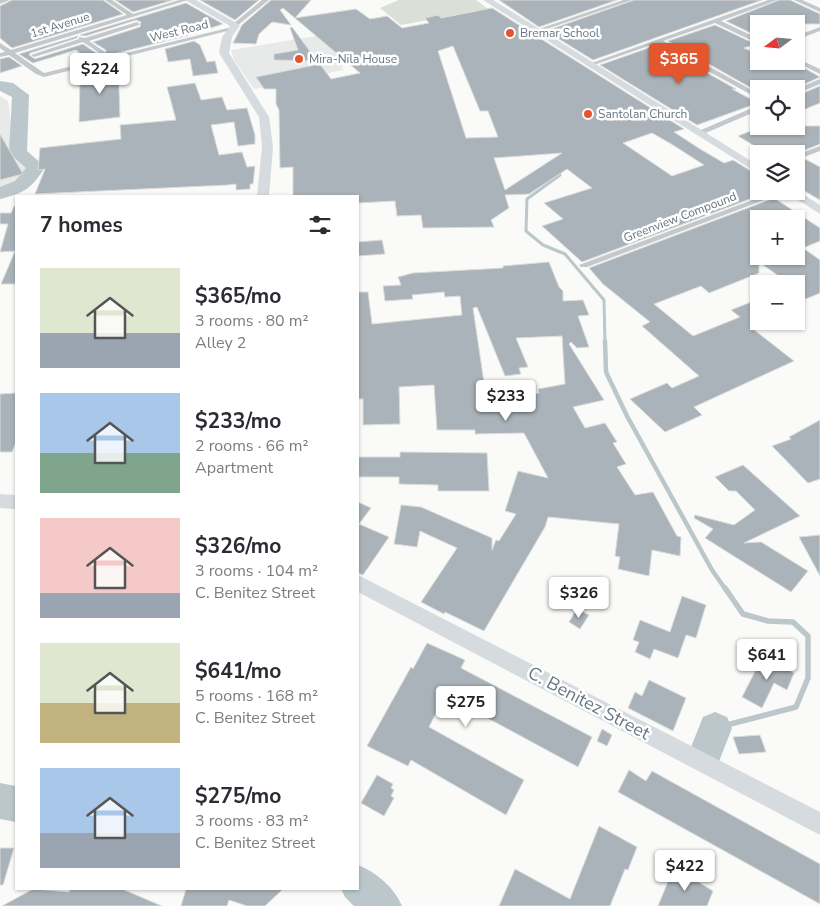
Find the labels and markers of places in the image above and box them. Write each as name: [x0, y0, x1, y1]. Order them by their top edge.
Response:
place label: Bremar School: [520, 25, 600, 41]
marker: Bremar School: [504, 27, 516, 39]
pin: $365: [649, 42, 709, 85]
place label: Mira-Nila House: [309, 51, 397, 67]
pin: $224: [70, 52, 130, 95]
marker: Mira-Nila House: [293, 53, 305, 65]
place label: Santolan Church: [598, 106, 687, 122]
marker: Santolan Church: [582, 108, 594, 120]
pin: $233: [476, 380, 536, 422]
pin: $326: [549, 576, 609, 619]
pin: $641: [737, 638, 797, 681]
pin: $275: [436, 686, 496, 728]
pin: $422: [655, 850, 715, 892]

